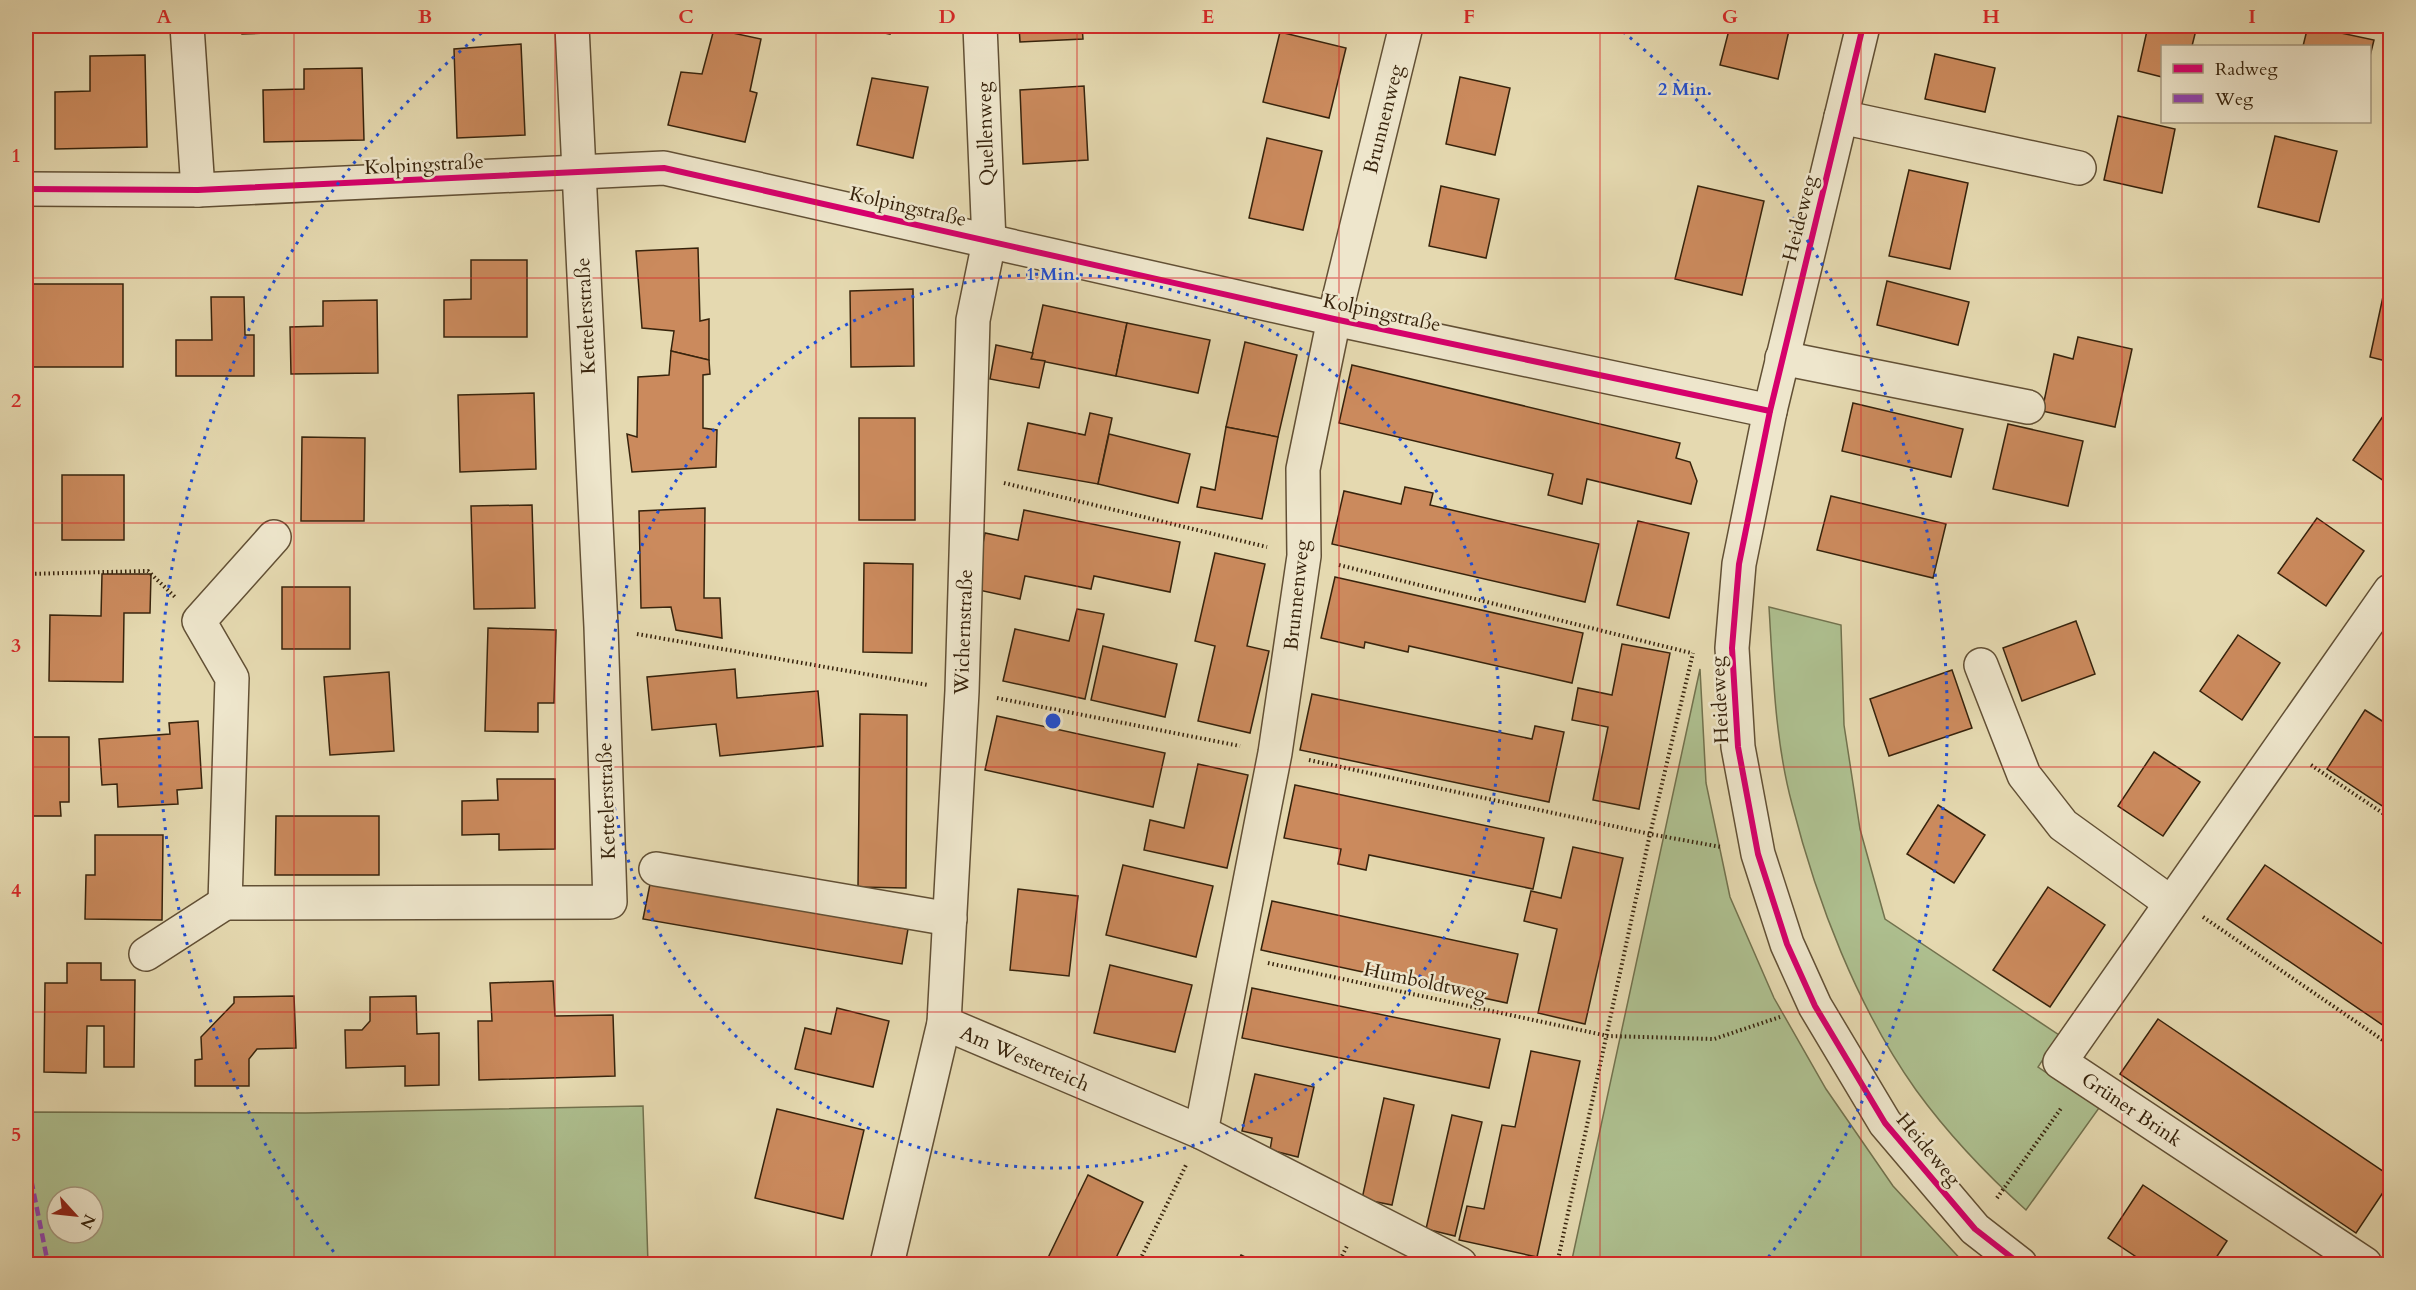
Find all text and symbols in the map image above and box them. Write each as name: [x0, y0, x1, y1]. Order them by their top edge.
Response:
text: A: [156, 3, 172, 30]
text: B: [418, 3, 432, 30]
text: C: [678, 3, 694, 30]
text: D: [938, 3, 956, 30]
text: E: [1202, 3, 1214, 30]
text: F: [1463, 3, 1475, 30]
text: G: [1722, 3, 1738, 30]
text: H: [1982, 3, 2000, 30]
text: I: [2248, 3, 2256, 30]
legend: [2161, 45, 2371, 123]
text: Radweg: [2215, 57, 2278, 82]
street label: Brunnenweg: [1357, 61, 1410, 176]
text: 2 Min.: [1658, 77, 1712, 102]
street label: Quellenweg: [970, 81, 1001, 187]
text: Weg: [2214, 87, 2254, 112]
text: 1: [11, 142, 21, 169]
street label: Kolpingstraße: [364, 148, 484, 181]
street label: Heideweg: [1776, 172, 1823, 264]
street label: Kolpingstraße: [847, 180, 969, 233]
street label: Kettelerstraße: [569, 257, 602, 375]
text: 1 Min.: [1026, 262, 1080, 287]
street label: Kolpingstraße: [1321, 287, 1443, 338]
text: 2: [11, 387, 21, 414]
street label: Brunnenweg: [1277, 537, 1316, 652]
street label: Wichernstraße: [948, 569, 979, 696]
text: 3: [11, 632, 21, 659]
street label: Heideweg: [1704, 655, 1735, 744]
centre of rings: [1043, 711, 1063, 731]
street label: Kettelerstraße: [591, 742, 622, 860]
text: 4: [11, 877, 21, 904]
street label: Humboldtweg: [1361, 955, 1489, 1008]
street label: Am Westerteich: [956, 1019, 1094, 1098]
street label: Grüner Brink: [2076, 1066, 2188, 1153]
street label: Heideweg: [1890, 1107, 1968, 1192]
text: 5: [11, 1121, 21, 1148]
north arrow: [45, 1185, 105, 1245]
text: N: [74, 1210, 100, 1233]

